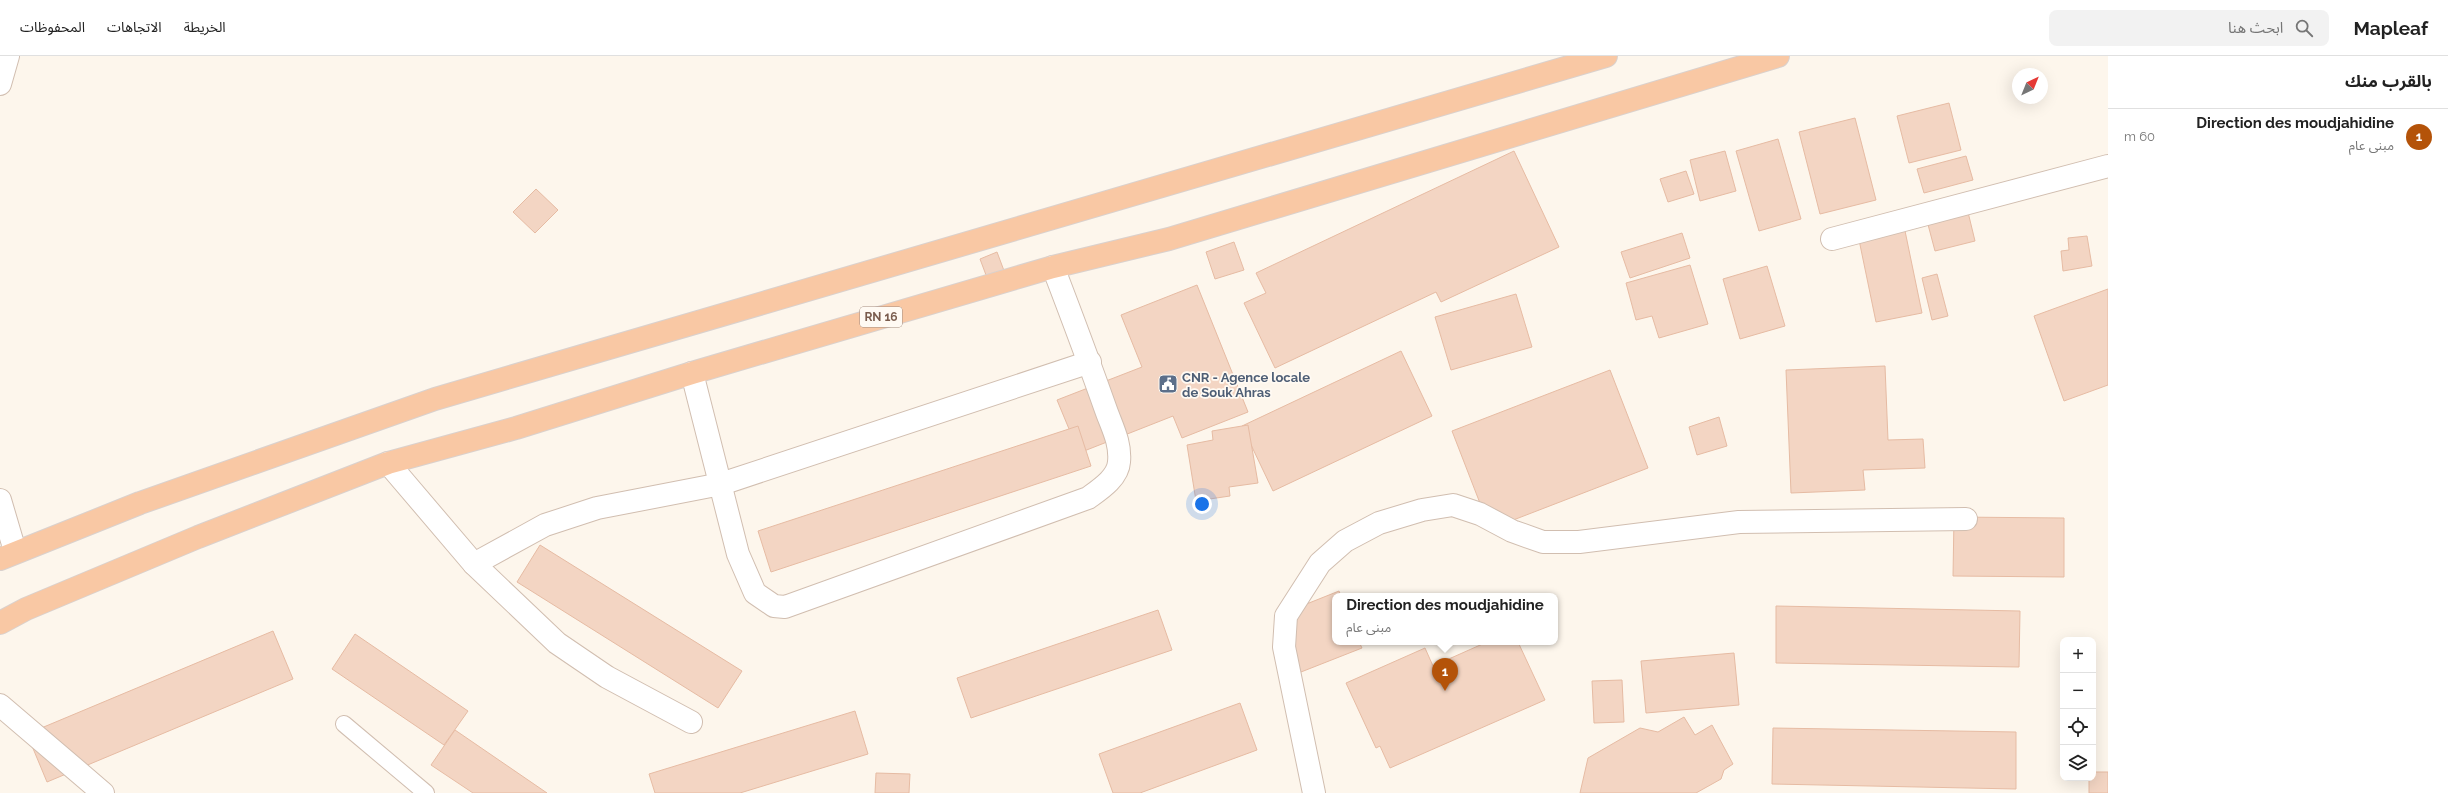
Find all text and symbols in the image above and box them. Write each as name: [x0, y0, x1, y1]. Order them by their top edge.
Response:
search box: [2049, 10, 2329, 46]
icon: search: [2293, 17, 2315, 39]
text: Mapleaf: [2353, 17, 2428, 39]
text: المحفوظات: [20, 19, 85, 35]
text: الاتجاهات: [107, 19, 162, 35]
text: الخريطة: [184, 19, 226, 35]
text: ابحث هنا: [2228, 19, 2283, 37]
north arrow: [2012, 68, 2048, 104]
text: بالقرب منك: [2345, 71, 2432, 91]
text: Direction des moudjahidine: [2196, 114, 2394, 132]
text: 60 m: [2124, 129, 2155, 144]
text: 1: [2416, 129, 2422, 144]
text: مبنى عام: [2349, 138, 2394, 153]
road number: RN 16: [860, 307, 902, 327]
place label: CNR - Agence locale de Souk Ahras: [1182, 370, 1310, 400]
public building icon: CNR - Agence locale de Souk Ahras: [1157, 373, 1179, 395]
your location: [1192, 494, 1212, 514]
popup: [1332, 593, 1558, 645]
text: Direction des moudjahidine: [1346, 596, 1544, 614]
text: مبنى عام: [1346, 620, 1391, 635]
map controls: [2060, 637, 2096, 781]
button: +: [2060, 637, 2096, 673]
pin: 1: [1432, 658, 1458, 691]
button: −: [2060, 673, 2096, 709]
button: locate: [2060, 709, 2096, 745]
button: layers: [2060, 745, 2096, 781]

